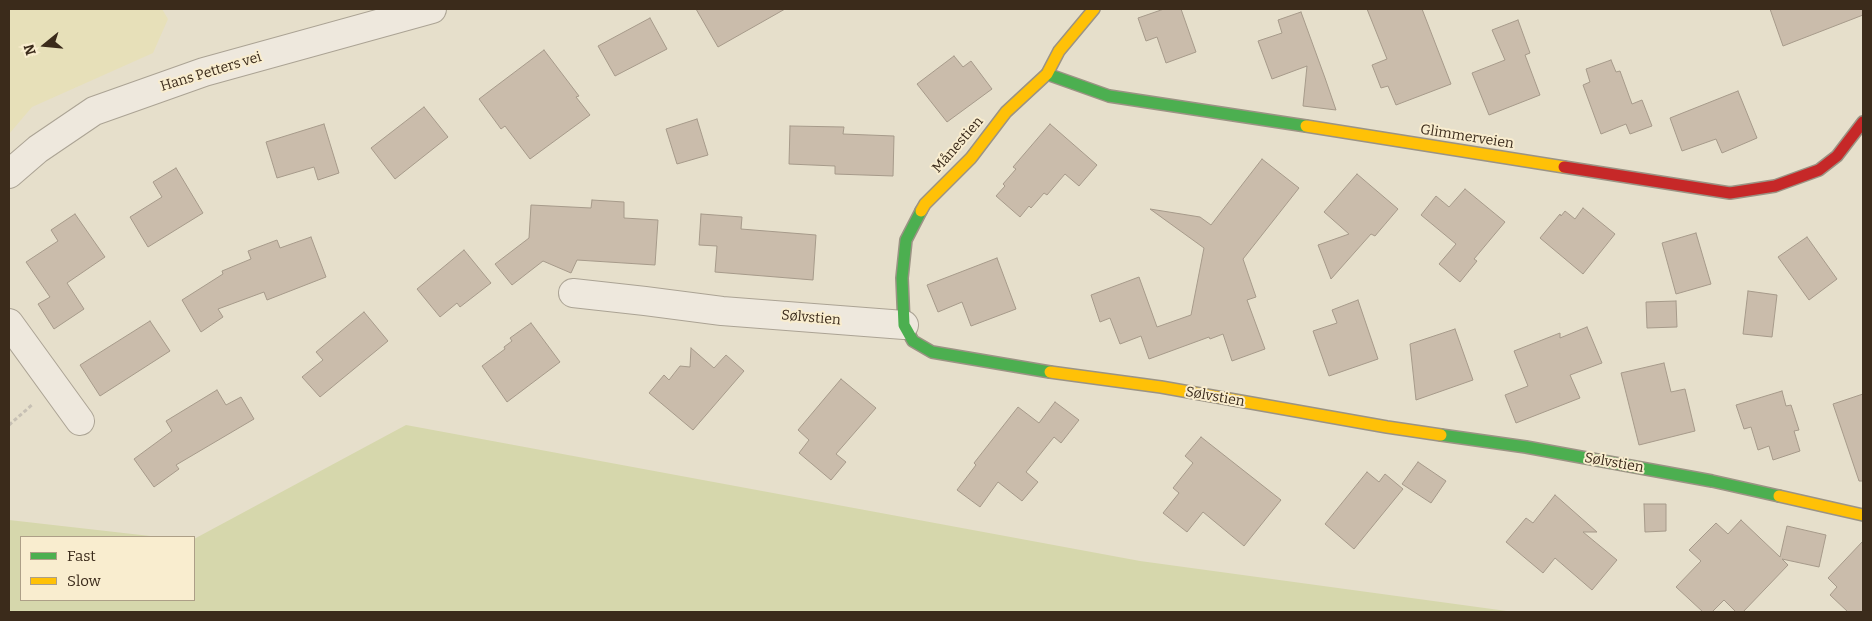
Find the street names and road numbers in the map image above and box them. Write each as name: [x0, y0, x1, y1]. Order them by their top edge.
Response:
street label: Hans Petters vei: [158, 49, 264, 95]
street label: Månestien: [929, 113, 987, 177]
street label: Glimmerveien: [1419, 121, 1515, 153]
street label: Sølvstien: [781, 307, 841, 329]
street label: Sølvstien: [1184, 384, 1246, 410]
street label: Sølvstien: [1583, 450, 1645, 476]

